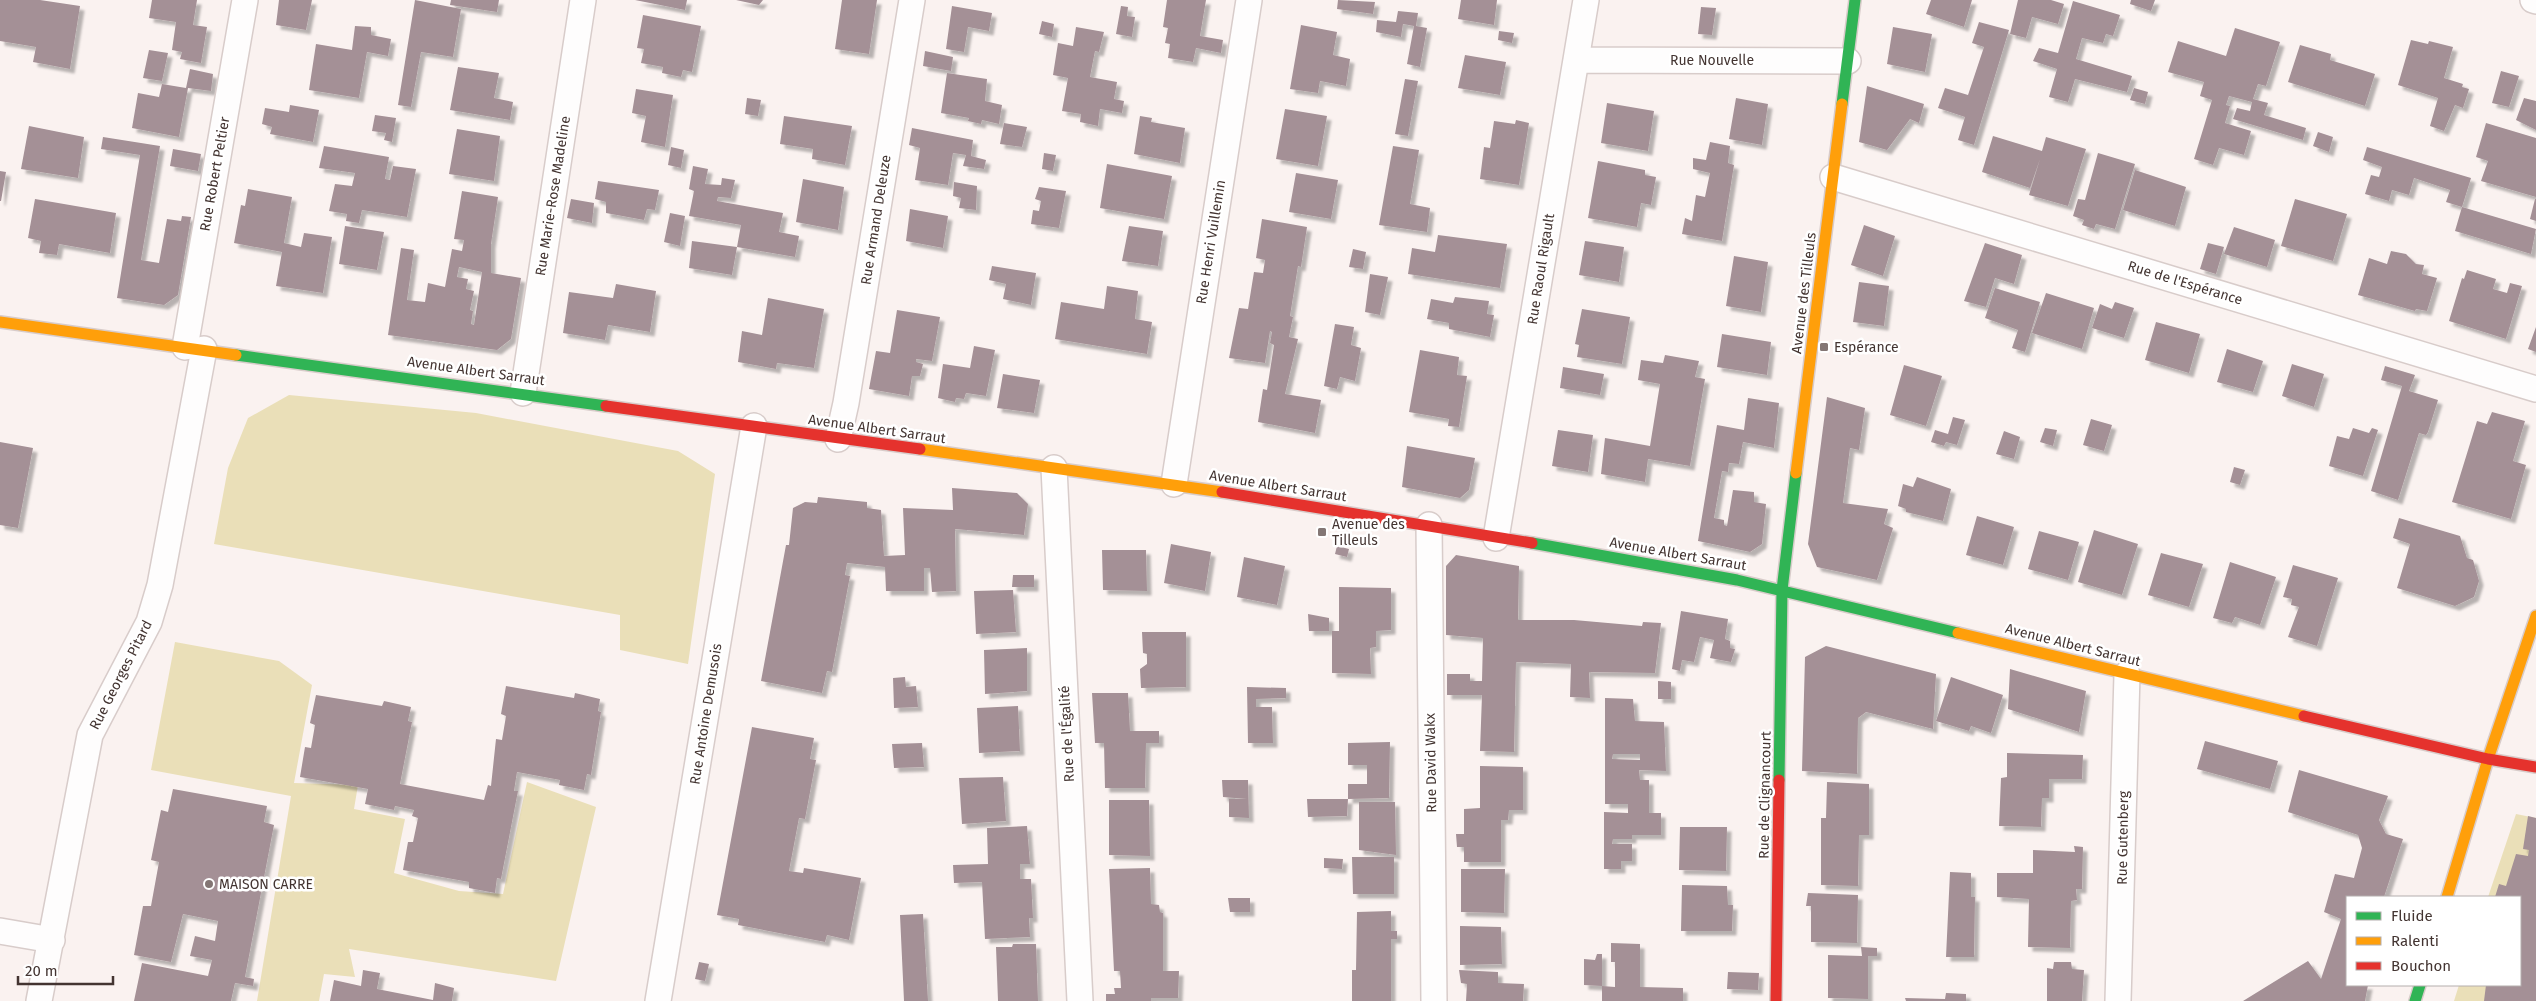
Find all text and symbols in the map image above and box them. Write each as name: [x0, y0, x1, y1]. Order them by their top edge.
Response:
street label: Rue Nouvelle: [1670, 52, 1754, 69]
street label: Rue Robert Peltier: [197, 115, 234, 233]
street label: Rue Marie-Rose Madeline: [532, 115, 574, 277]
street label: Rue Armand Deleuze: [857, 154, 895, 286]
street label: Rue Henri Vuillemin: [1193, 178, 1229, 306]
street label: Rue Raoul Rigault: [1524, 211, 1558, 326]
street label: Avenue des Tilleuls: [1788, 231, 1820, 355]
street label: Rue de l'Espérance: [2125, 257, 2245, 309]
place label: Espérance: [1834, 339, 1899, 356]
marker: Espérance: [1818, 341, 1830, 353]
street label: Avenue Albert Sarraut: [406, 353, 547, 389]
street label: Avenue Albert Sarraut: [807, 411, 948, 447]
street label: Avenue Albert Sarraut: [1208, 467, 1349, 505]
place label: Avenue des Tilleuls: [1332, 516, 1405, 549]
marker: Avenue des Tilleuls: [1316, 526, 1328, 538]
street label: Avenue Albert Sarraut: [1608, 534, 1749, 575]
street label: Rue Georges Pitard: [86, 617, 156, 733]
street label: Avenue Albert Sarraut: [2004, 620, 2143, 670]
street label: Rue Antoine Demusois: [686, 642, 726, 786]
street label: Rue de l'Égalité: [1055, 685, 1078, 783]
street label: Rue David Wakx: [1422, 713, 1440, 813]
street label: Rue de Clignancourt: [1755, 730, 1775, 859]
street label: Rue Gutenberg: [2114, 790, 2132, 885]
place label: MAISON CARRE: [219, 876, 313, 893]
marker: MAISON CARRE: [203, 878, 215, 890]
legend: [2346, 896, 2521, 986]
text: Fluide: [2391, 907, 2433, 925]
text: Ralenti: [2391, 932, 2439, 950]
scale bar: [18, 954, 112, 986]
text: Bouchon: [2391, 957, 2451, 975]
text: 20 m: [25, 962, 58, 980]

